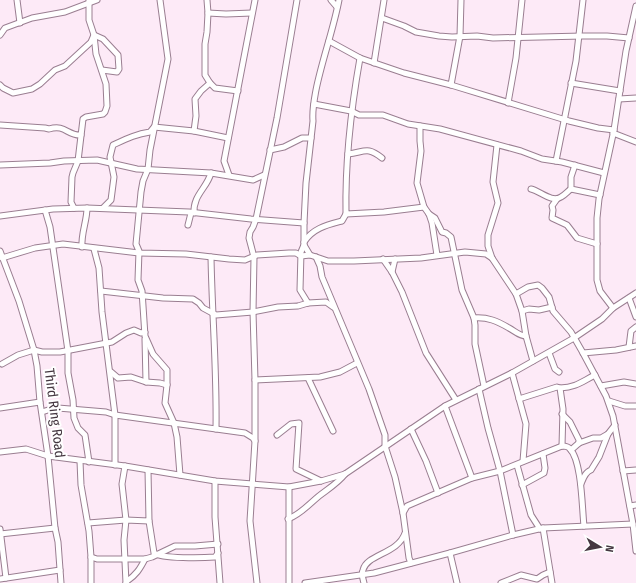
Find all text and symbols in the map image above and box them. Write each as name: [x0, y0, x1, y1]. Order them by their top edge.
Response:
street label: Third Ring Road: [41, 367, 68, 459]
north arrow: [580, 527, 620, 567]
text: N: [602, 544, 616, 553]

